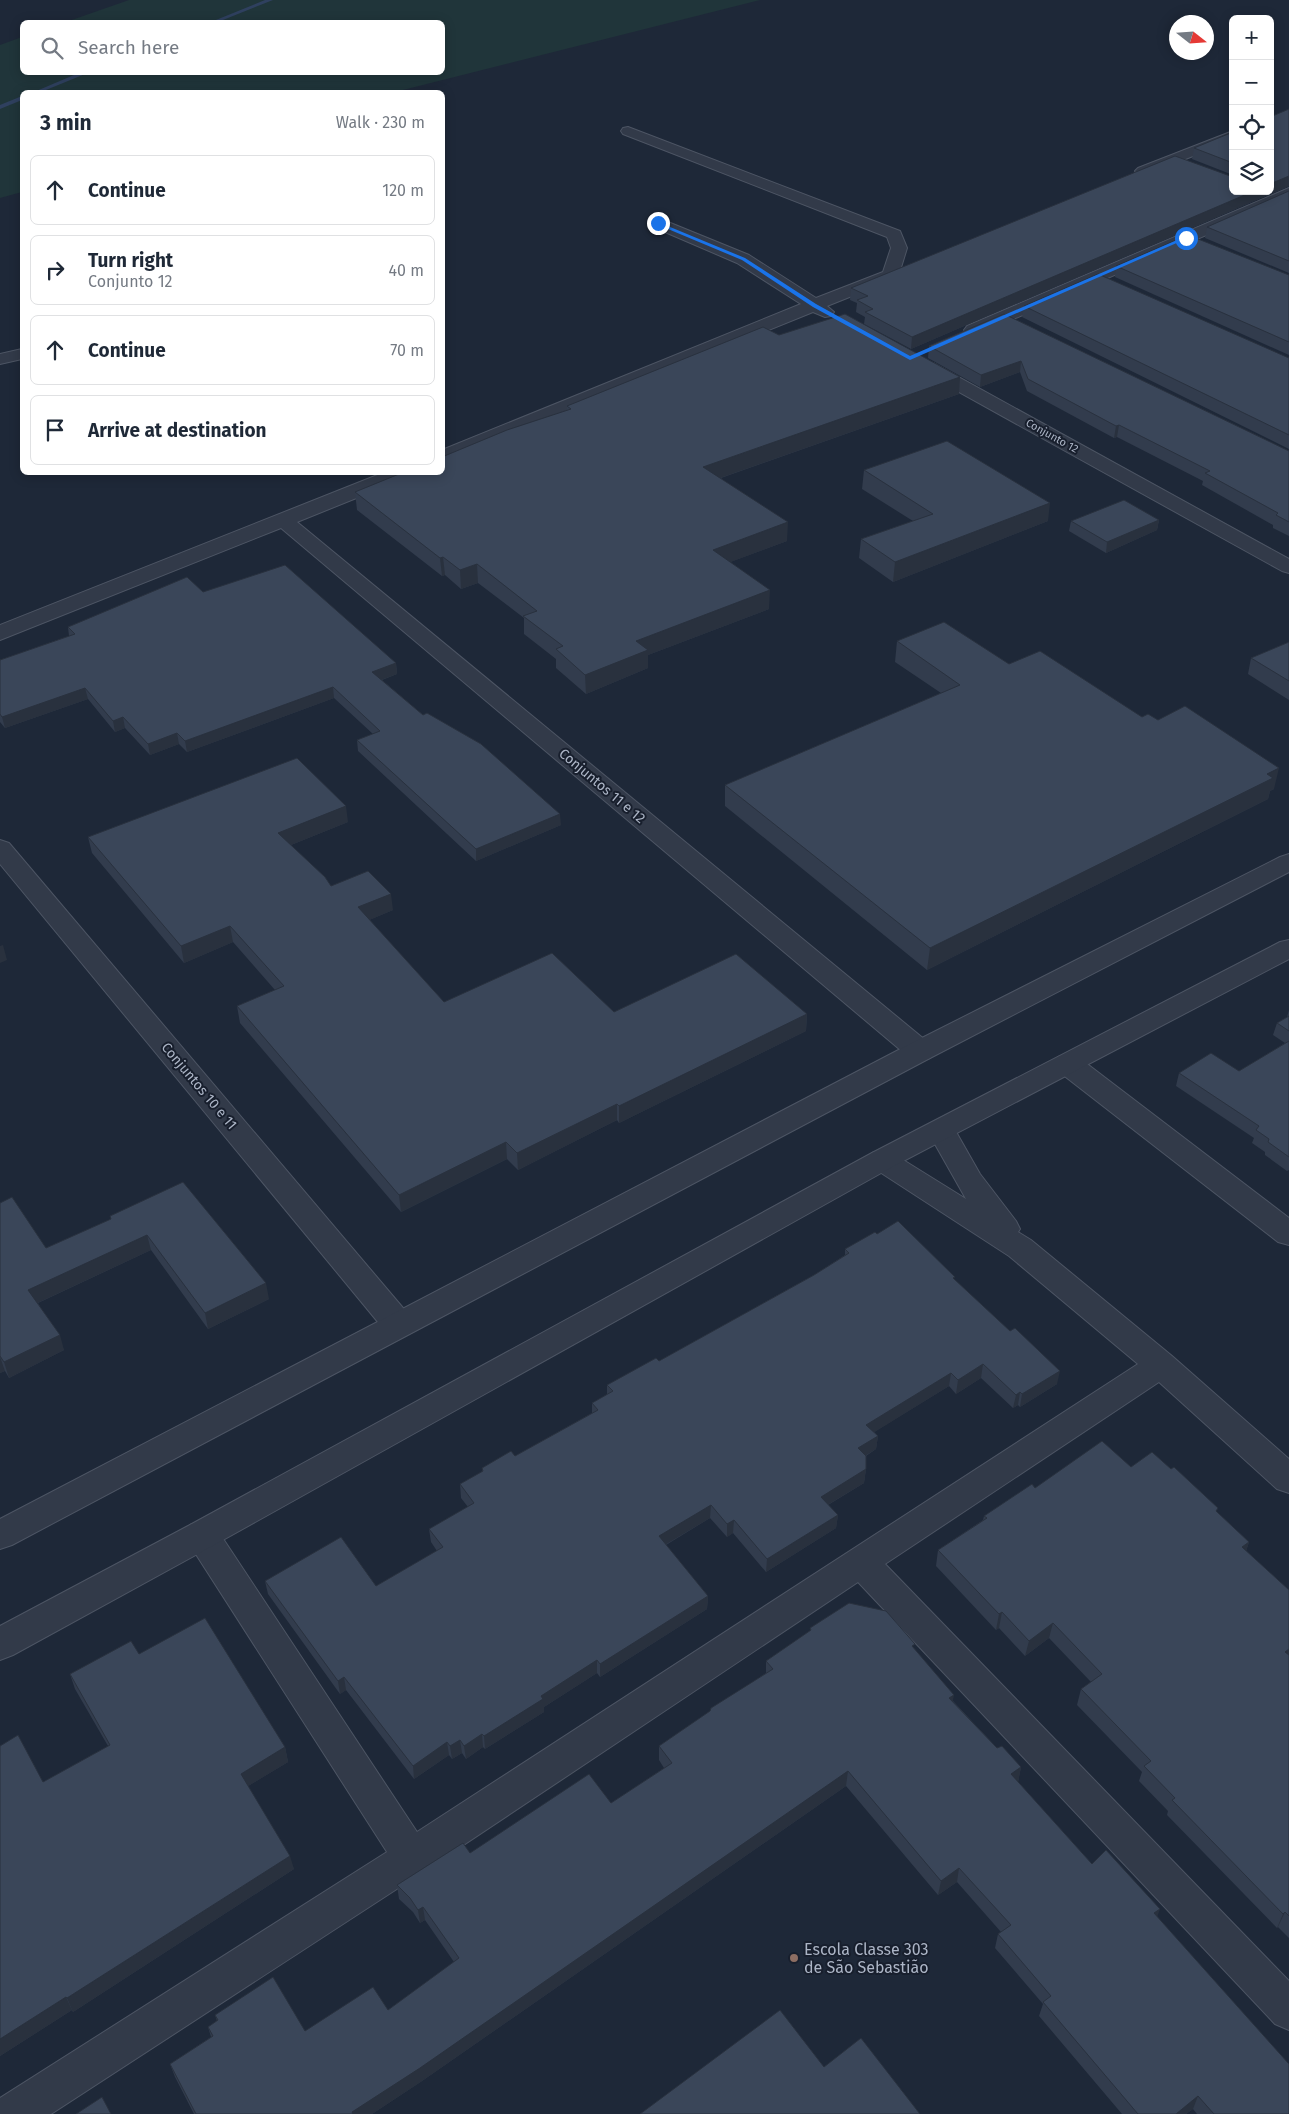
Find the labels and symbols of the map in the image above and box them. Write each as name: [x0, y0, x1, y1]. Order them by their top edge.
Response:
north arrow: [1169, 15, 1214, 60]
route end: [647, 212, 670, 235]
route start: [1175, 227, 1198, 250]
street label: Conjunto 12: [1023, 416, 1081, 456]
street label: Conjuntos 11 e 12: [555, 745, 649, 827]
street label: Conjuntos 10 e 11: [158, 1039, 240, 1133]
place label: Escola Classe 303 de São Sebastião: [804, 1940, 929, 1977]
marker: Escola Classe 303 de São Sebastião: [788, 1952, 800, 1964]

